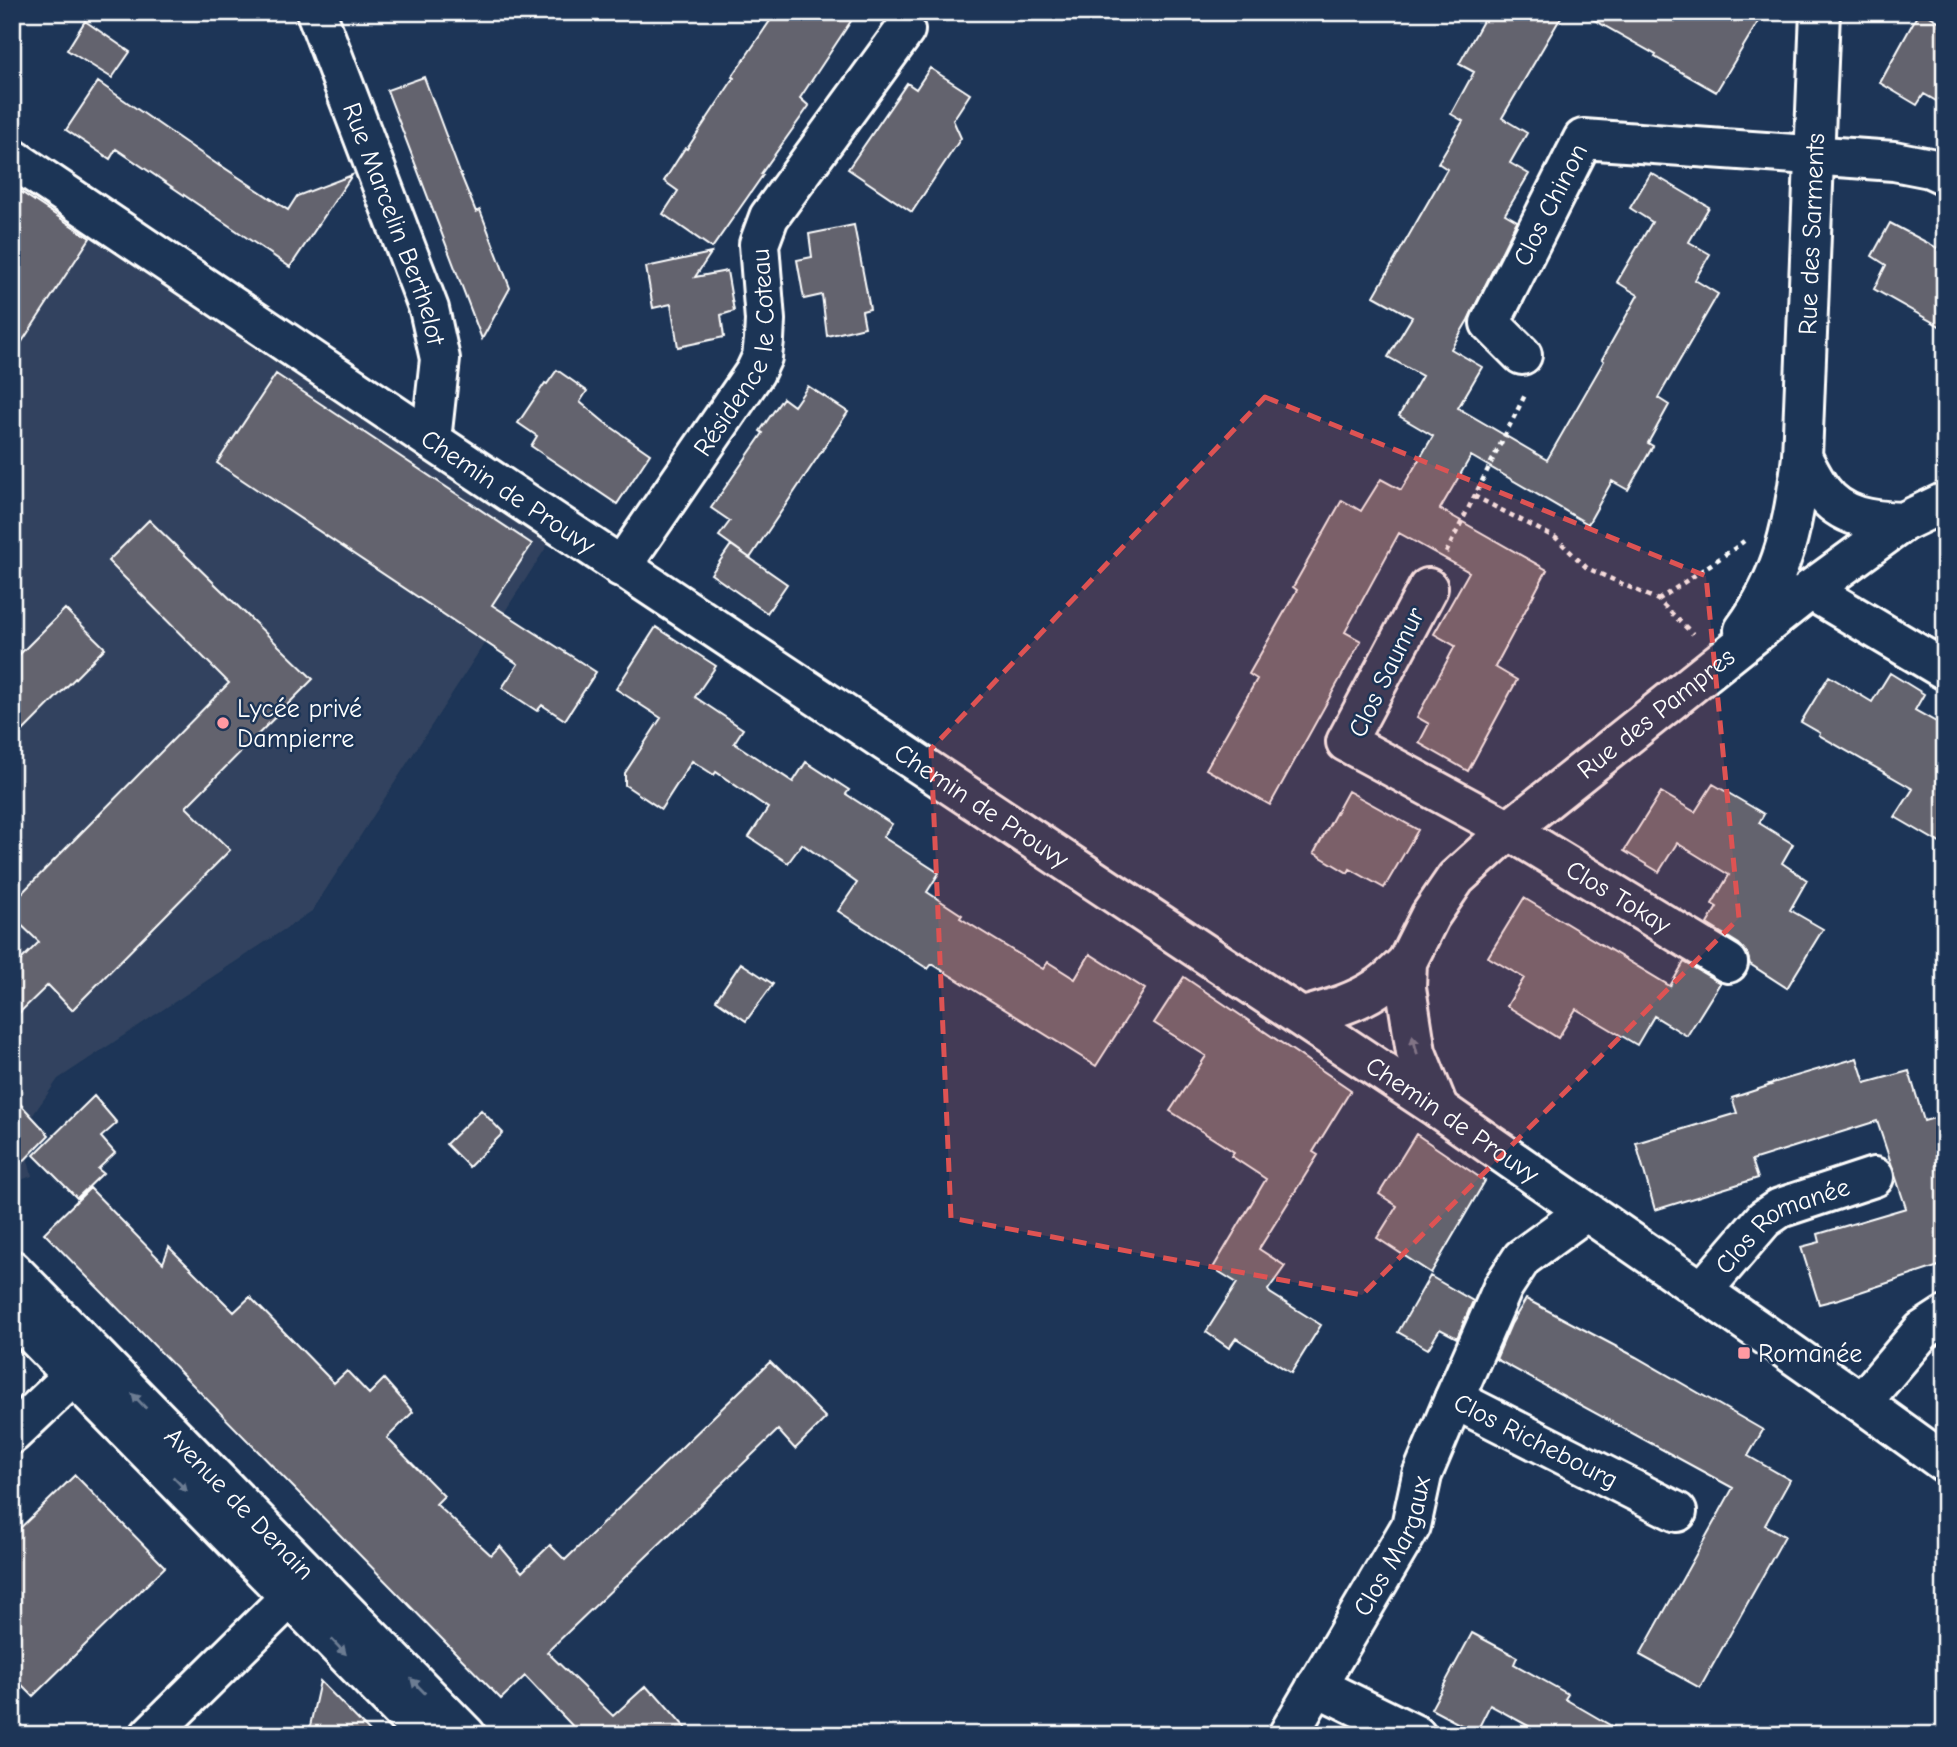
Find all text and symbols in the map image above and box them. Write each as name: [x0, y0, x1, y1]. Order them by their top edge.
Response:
street label: Rue Marcelin Berthelot: [336, 99, 451, 349]
street label: Rue des Sarments: [1793, 132, 1831, 336]
street label: Clos Chinon: [1507, 139, 1594, 271]
street label: Résidence le Coteau: [688, 247, 781, 462]
street label: Chemin de Prouvy: [415, 424, 601, 561]
street label: Clos Saumur: [1343, 602, 1432, 742]
street label: Rue des Pampres: [1572, 642, 1741, 786]
place label: Lycée privé Dampierre: [237, 694, 362, 754]
marker: Lycée privé Dampierre: [215, 715, 231, 731]
street label: Chemin de Prouvy: [888, 738, 1074, 875]
street label: Clos Tokay: [1560, 854, 1676, 941]
one-way arrow: [1409, 1034, 1420, 1056]
street label: Chemin de Prouvy: [1360, 1051, 1545, 1190]
street label: Clos Romanée: [1709, 1172, 1854, 1281]
place label: Romanée: [1758, 1339, 1862, 1369]
marker: Romanée: [1736, 1345, 1752, 1361]
street label: Clos Richebourg: [1449, 1387, 1623, 1496]
one-way arrow: [131, 1392, 148, 1409]
street label: Avenue de Denain: [158, 1422, 320, 1586]
street label: Clos Margaux: [1347, 1473, 1437, 1622]
one-way arrow: [171, 1476, 188, 1492]
one-way arrow: [331, 1638, 347, 1655]
one-way arrow: [411, 1678, 427, 1695]

